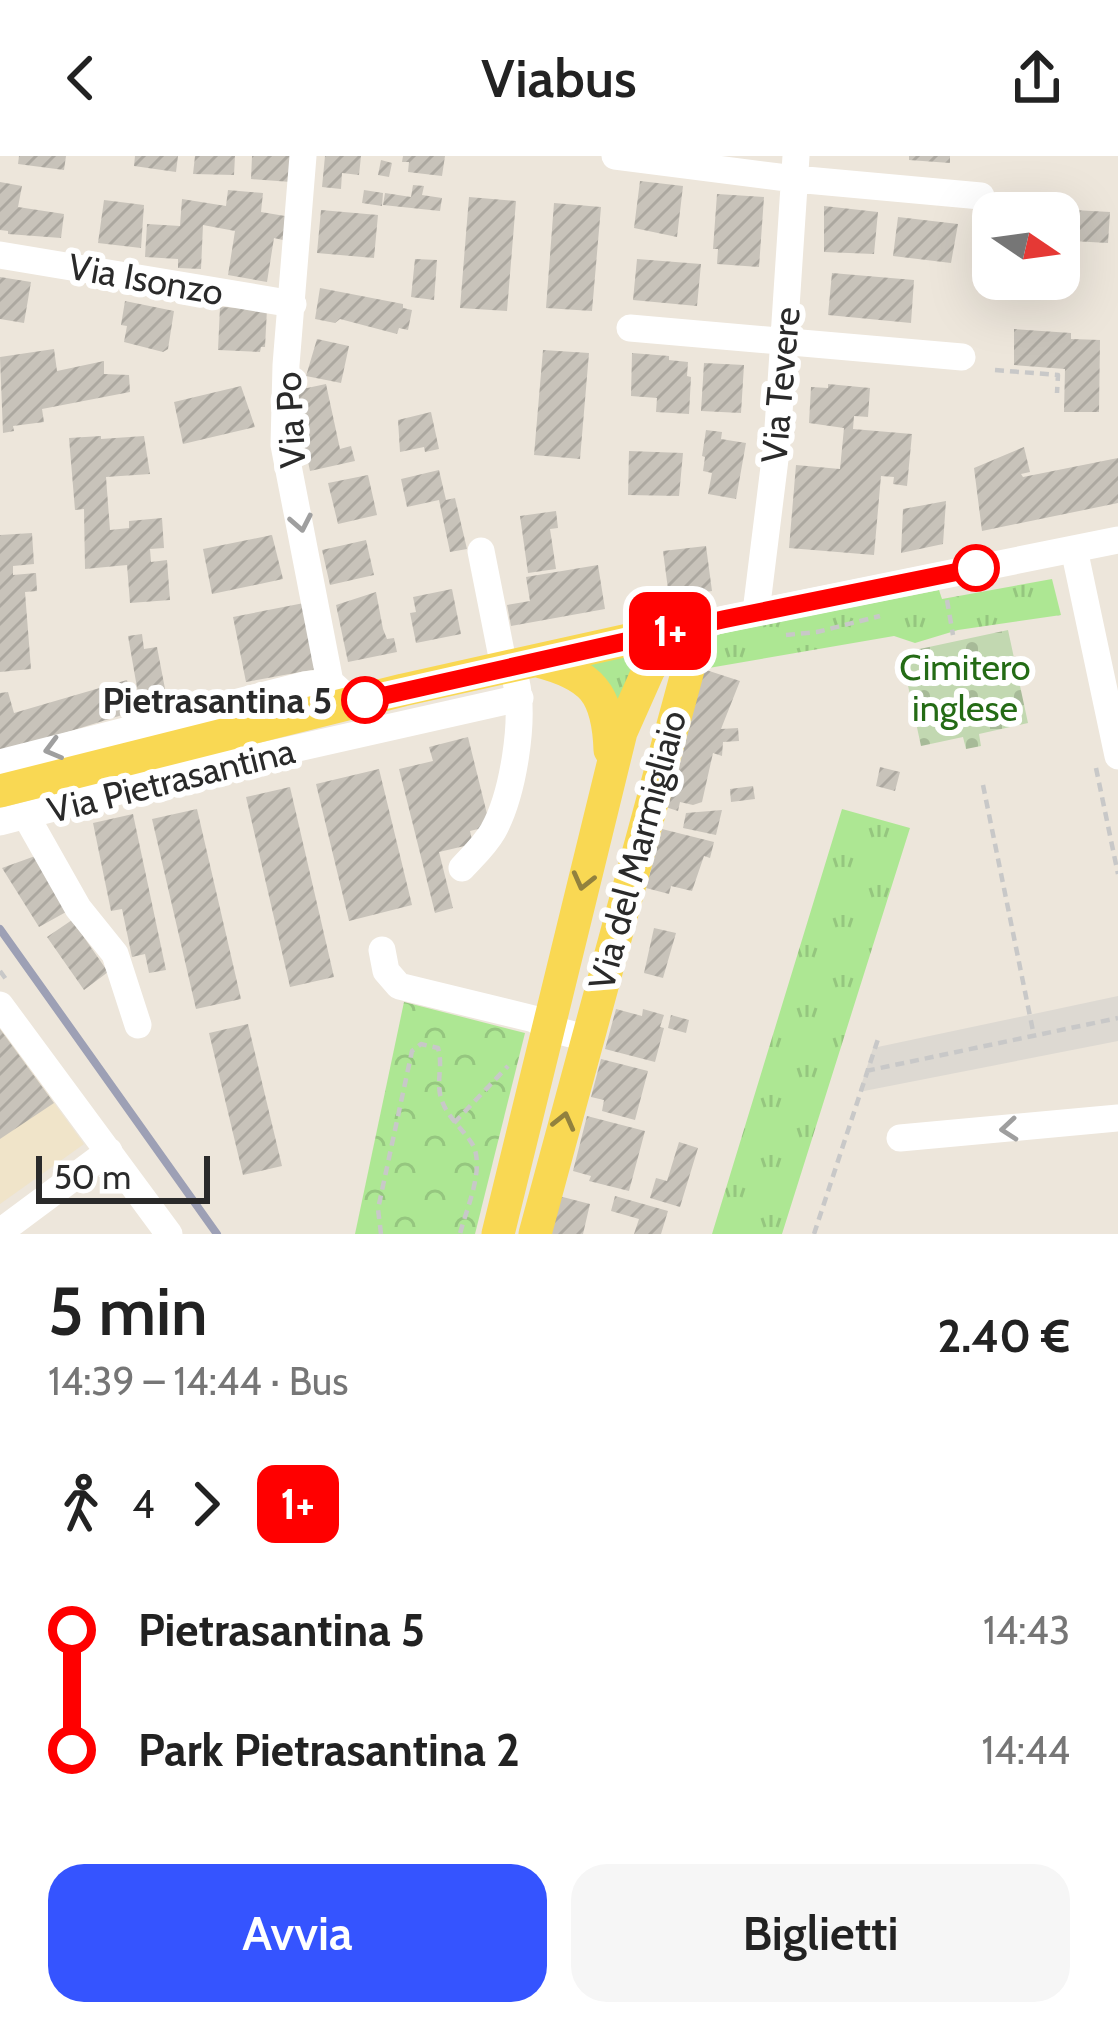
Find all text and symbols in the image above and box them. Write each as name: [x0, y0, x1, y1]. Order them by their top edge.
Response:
icon: back: [48, 45, 114, 111]
text: Viabus: [481, 45, 637, 111]
icon: share: [1004, 45, 1070, 111]
north arrow: [972, 192, 1080, 300]
map controls: [972, 192, 1080, 300]
street label: Via Isonzo: [65, 244, 227, 314]
street label: Via Tevere: [751, 305, 809, 465]
street label: Via Po: [266, 371, 314, 469]
one-way arrow: [287, 512, 313, 532]
unlabelled marker: [954, 546, 998, 590]
line badge: 1+: [616, 592, 724, 670]
text: 1+: [653, 605, 687, 657]
park label: Cimitero inglese: [899, 645, 1031, 730]
place label: Pietrasantina 5: [103, 678, 332, 722]
marker: Pietrasantina 5: [343, 678, 387, 722]
street label: Via del Marmigliaio: [579, 706, 695, 994]
street label: Via Pietrasantina: [43, 728, 299, 832]
one-way arrow: [43, 734, 64, 759]
one-way arrow: [572, 870, 597, 890]
one-way arrow: [550, 1111, 575, 1131]
one-way arrow: [999, 1115, 1018, 1141]
scale bar: [36, 1150, 210, 1203]
text: 50 m: [54, 1157, 131, 1197]
text: 5 min: [48, 1271, 208, 1352]
text: 2.40 €: [938, 1309, 1070, 1363]
text: 14:39 – 14:44 · Bus: [48, 1357, 348, 1405]
icon: walk: [48, 1471, 114, 1537]
icon: forward: [173, 1471, 239, 1537]
text: 1+: [281, 1478, 315, 1530]
text: 4: [132, 1480, 155, 1528]
text: Pietrasantina 5: [138, 1603, 425, 1657]
text: 14:43: [983, 1606, 1070, 1654]
text: Park Pietrasantina 2: [138, 1723, 520, 1777]
text: 14:44: [982, 1726, 1070, 1774]
button: Avvia: [48, 1864, 547, 2002]
button: Biglietti: [571, 1864, 1070, 2002]

